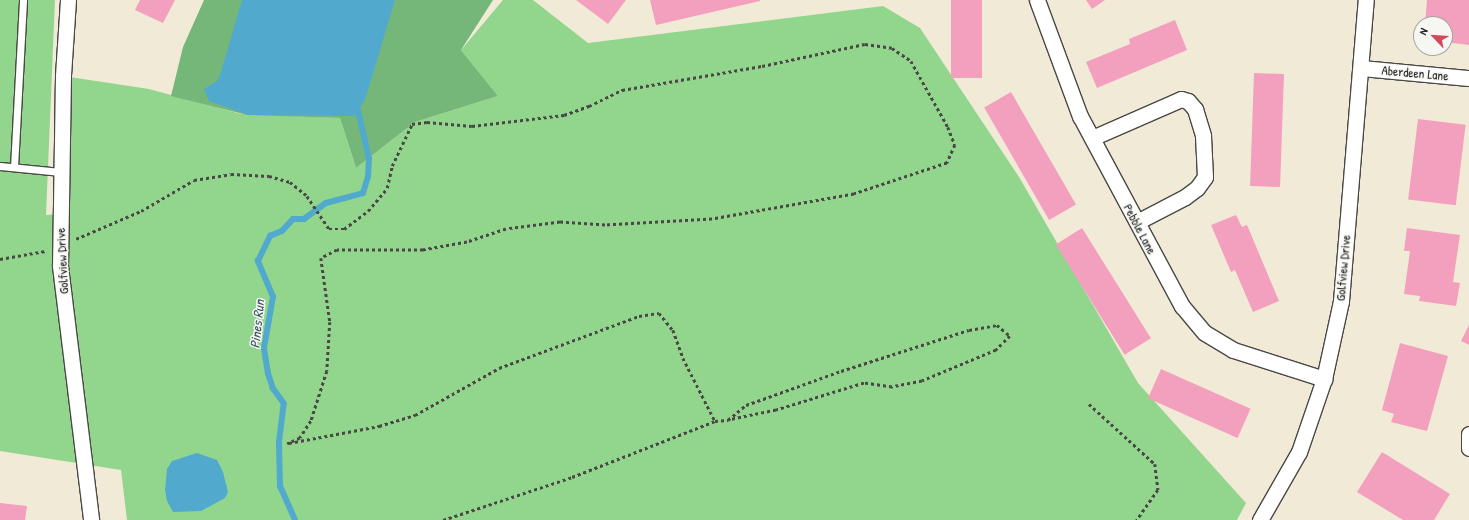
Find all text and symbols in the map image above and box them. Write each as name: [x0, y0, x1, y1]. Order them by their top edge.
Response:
north arrow: [1413, 16, 1453, 56]
text: N: [1415, 26, 1431, 37]
street label: Aberdeen Lane: [1381, 62, 1449, 84]
street label: Pebble Lane: [1120, 201, 1160, 257]
street label: Golfview Drive: [52, 227, 72, 295]
street label: Golfview Drive: [1332, 234, 1354, 302]
water label: Pines Run: [246, 299, 268, 349]

